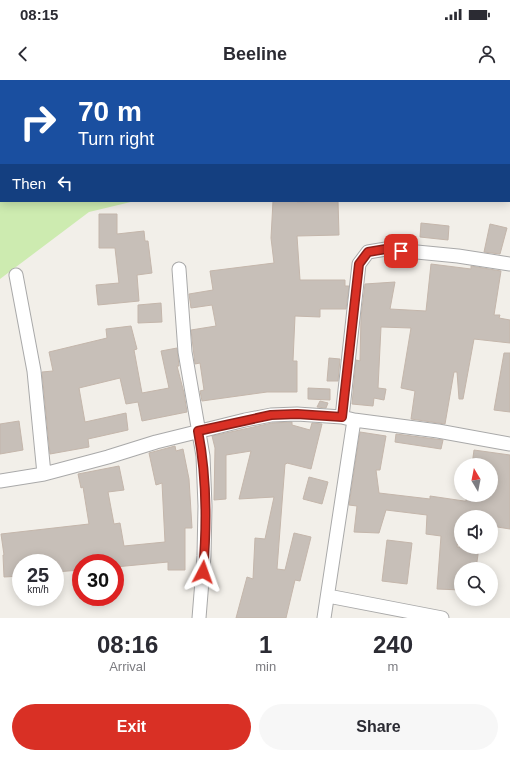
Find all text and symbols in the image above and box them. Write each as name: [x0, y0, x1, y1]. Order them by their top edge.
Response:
text: 08:15: [20, 6, 58, 23]
icon: back: [12, 43, 34, 65]
icon: person: [476, 43, 498, 65]
text: Beeline: [223, 44, 287, 64]
icon: right: [12, 96, 64, 148]
text: 70 m: [78, 96, 142, 127]
text: Turn right: [78, 129, 154, 149]
icon: left: [54, 172, 76, 194]
text: Then: [12, 175, 46, 192]
pin: [384, 234, 418, 268]
icon: arrive: [390, 240, 412, 262]
north arrow: [454, 458, 498, 502]
map controls: [454, 458, 498, 606]
button: sound: [454, 510, 498, 554]
position arrow: [182, 551, 224, 593]
speed limit sign: 30: [72, 554, 124, 606]
button: search: [454, 562, 498, 606]
text: 25: [27, 564, 49, 586]
text: km/h: [27, 584, 49, 595]
text: 08:16: [97, 631, 158, 658]
text: 1: [259, 631, 272, 658]
text: 240: [373, 631, 413, 658]
text: Arrival: [109, 659, 146, 674]
text: min: [255, 659, 276, 674]
text: m: [388, 659, 398, 674]
button: Exit: [12, 704, 251, 750]
button: Share: [259, 704, 498, 750]

